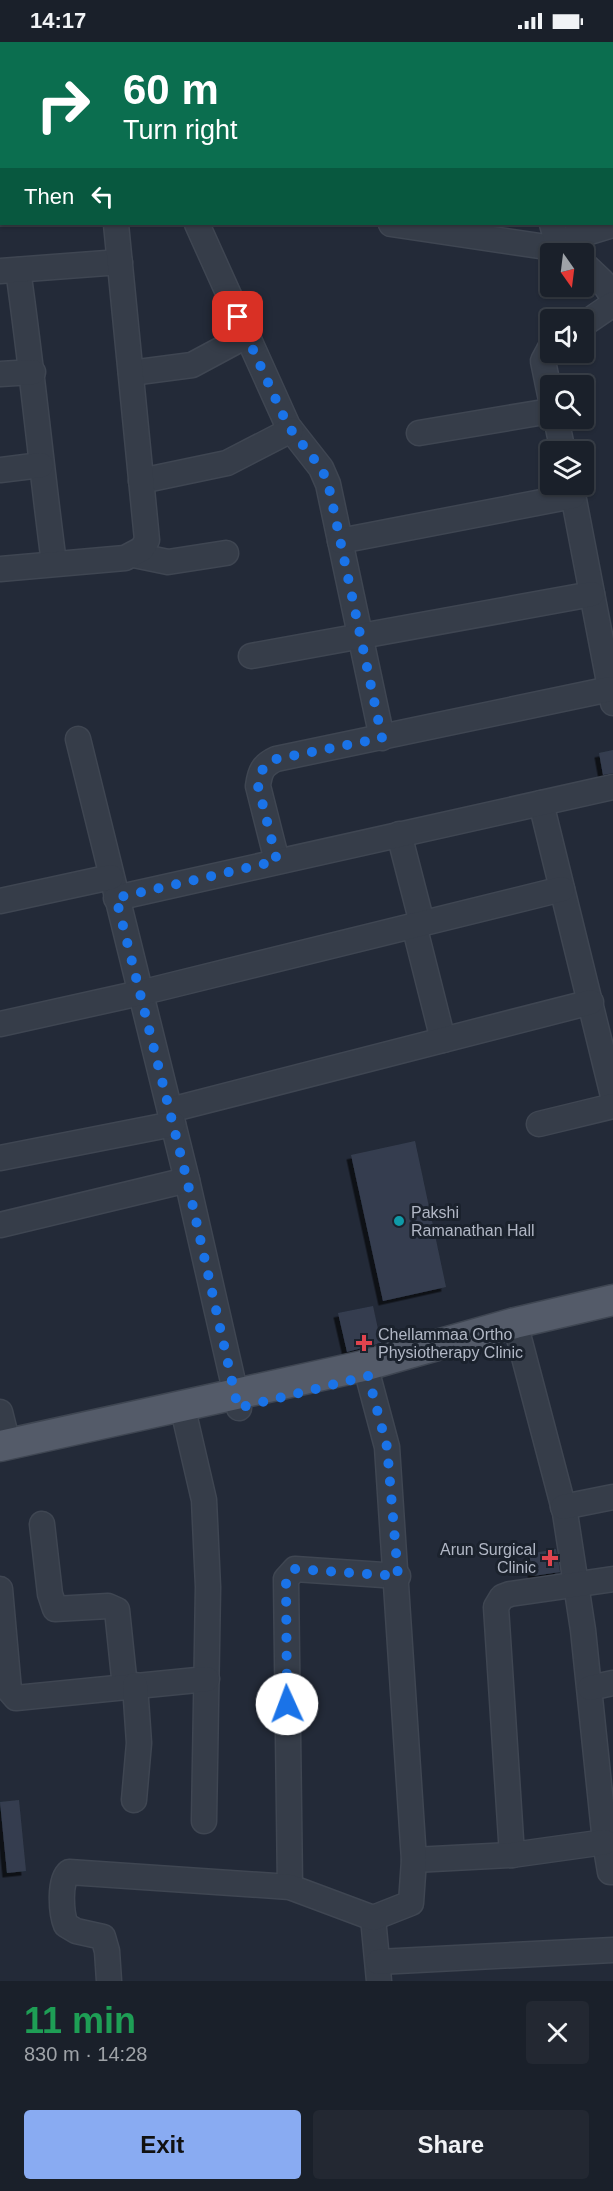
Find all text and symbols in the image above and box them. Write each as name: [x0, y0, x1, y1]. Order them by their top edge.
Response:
text: 14:17: [30, 8, 86, 33]
icon: right: [24, 66, 102, 144]
text: 60 m: [123, 66, 219, 113]
text: Turn right: [123, 115, 238, 145]
icon: left: [86, 180, 119, 213]
text: Then: [24, 184, 74, 209]
north arrow: [540, 243, 594, 297]
map controls: [540, 243, 594, 495]
pin: [212, 291, 263, 342]
icon: arrive: [221, 300, 254, 333]
button: sound: [540, 309, 594, 363]
button: search: [540, 375, 594, 429]
button: layers: [540, 441, 594, 495]
place label: Pakshi Ramanathan Hall: [411, 1204, 535, 1239]
marker: Pakshi Ramanathan Hall: [392, 1214, 406, 1228]
place label: Chellammaa Ortho Physiotherapy Clinic: [378, 1326, 523, 1361]
marker: Chellammaa Ortho Physiotherapy Clinic: [355, 1334, 373, 1352]
place label: Arun Surgical Clinic: [440, 1541, 536, 1576]
marker: Arun Surgical Clinic: [541, 1549, 559, 1567]
position arrow: [255, 1672, 319, 1736]
text: 11 min: [24, 2000, 136, 2041]
button: close: [526, 2001, 589, 2064]
text: 830 m · 14:28: [24, 2043, 147, 2065]
button: Exit: [24, 2110, 301, 2179]
button: Share: [313, 2110, 589, 2179]

